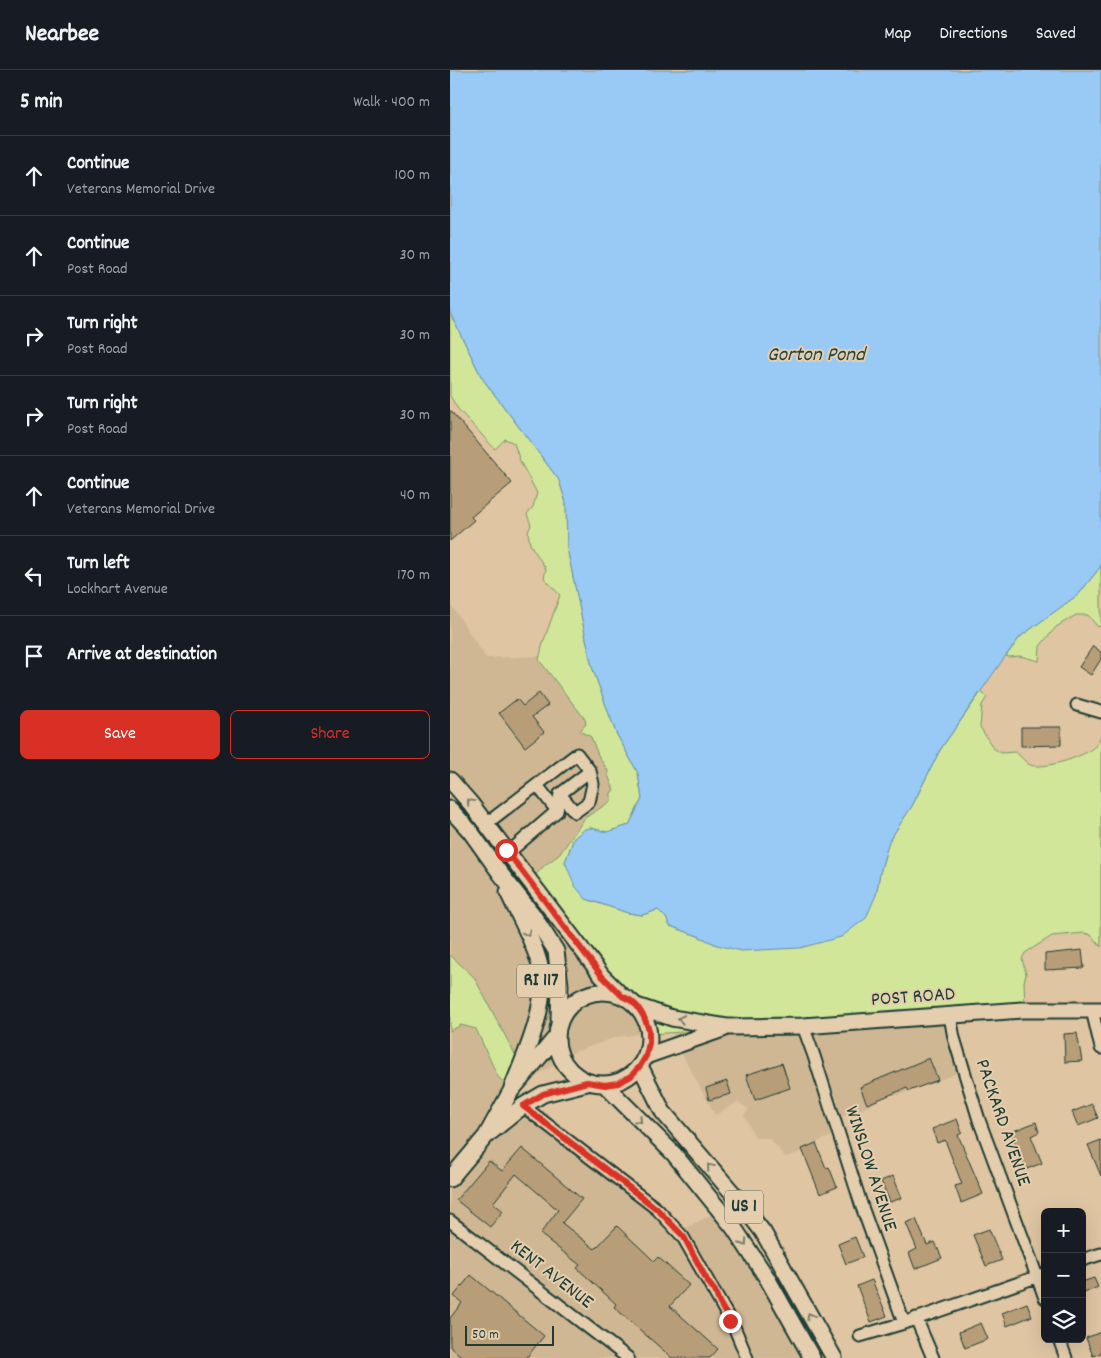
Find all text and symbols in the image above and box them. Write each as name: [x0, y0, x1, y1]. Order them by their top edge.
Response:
text: Nearbee: [25, 18, 99, 52]
text: Map: [884, 22, 911, 47]
text: Directions: [939, 22, 1008, 47]
text: Saved: [1036, 22, 1076, 47]
text: 5 min: [20, 88, 63, 118]
text: Walk · 400 m: [353, 91, 430, 114]
text: Continue: [67, 151, 129, 178]
icon: ahead: [20, 162, 48, 190]
text: 100 m: [394, 164, 430, 187]
text: Veterans Memorial Drive: [67, 178, 215, 201]
text: Continue: [67, 231, 129, 258]
icon: ahead: [20, 242, 48, 270]
text: 30 m: [400, 244, 430, 267]
text: Post Road: [67, 258, 128, 281]
text: Turn right: [67, 311, 138, 338]
icon: right: [20, 322, 48, 350]
text: 30 m: [400, 324, 430, 347]
text: Post Road: [67, 338, 128, 361]
water label: Gorton Pond: [767, 341, 868, 371]
text: Turn right: [67, 391, 138, 418]
icon: right: [20, 402, 48, 430]
text: 30 m: [400, 404, 430, 427]
text: Post Road: [67, 418, 128, 441]
text: Continue: [67, 471, 129, 498]
icon: ahead: [20, 482, 48, 510]
text: 40 m: [400, 484, 430, 507]
text: Veterans Memorial Drive: [67, 498, 215, 521]
text: Turn left: [67, 551, 130, 578]
icon: left: [20, 562, 48, 590]
text: 170 m: [397, 564, 430, 587]
text: Lockhart Avenue: [67, 578, 168, 601]
icon: arrive: [20, 642, 48, 670]
text: Arrive at destination: [67, 642, 217, 669]
button: Save: [20, 710, 220, 759]
button: Share: [230, 710, 430, 759]
one-way arrow: [466, 799, 475, 808]
route start: [495, 839, 518, 862]
one-way arrow: [521, 928, 531, 937]
road number: RI 117: [517, 964, 565, 998]
street label: POST ROAD: [870, 981, 956, 1015]
one-way arrow: [677, 1015, 686, 1025]
street label: PACKARD AVENUE: [967, 1056, 1037, 1190]
street label: WINSLOW AVENUE: [837, 1103, 903, 1235]
one-way arrow: [633, 1114, 642, 1123]
one-way arrow: [707, 1164, 716, 1173]
road number: US 1: [725, 1190, 763, 1224]
map controls: [1041, 1208, 1086, 1343]
button: +: [1041, 1208, 1086, 1253]
street label: KENT AVENUE: [503, 1233, 599, 1317]
one-way arrow: [738, 1238, 747, 1247]
button: −: [1041, 1253, 1086, 1298]
button: layers: [1041, 1298, 1086, 1343]
route end: [719, 1310, 742, 1333]
one-way arrow: [807, 1312, 817, 1321]
scale bar: [465, 1323, 554, 1346]
text: 50 m: [472, 1325, 499, 1345]

